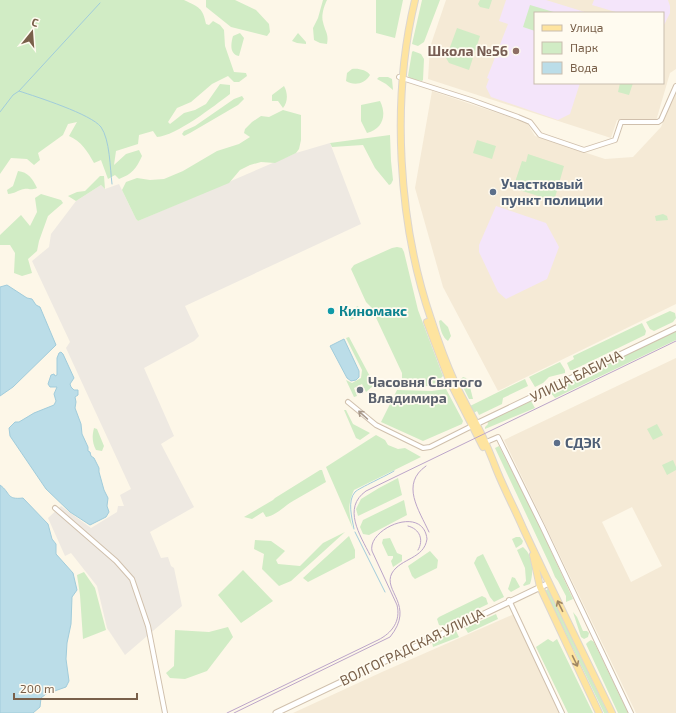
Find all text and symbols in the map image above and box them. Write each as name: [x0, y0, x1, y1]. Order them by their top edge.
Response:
north arrow: [12, 12, 52, 52]
legend: [534, 12, 664, 84]
text: С: [30, 15, 41, 29]
text: Улица: [570, 20, 603, 34]
text: Парк: [570, 40, 599, 54]
place label: Школа №56: [428, 42, 508, 59]
marker: Школа №56: [511, 46, 521, 56]
text: Вода: [570, 60, 598, 74]
place label: Участковый пункт полиции: [501, 175, 603, 208]
marker: Участковый пункт полиции: [488, 187, 498, 197]
place label: Киномакс: [339, 302, 407, 319]
marker: Киномакс: [326, 306, 336, 316]
street label: УЛИЦА БАБИЧА: [527, 346, 625, 405]
place label: Часовня Святого Владимира: [368, 373, 482, 406]
marker: Часовня Святого Владимира: [355, 385, 365, 395]
one-way arrow: [358, 411, 369, 420]
place label: СДЭК: [565, 434, 601, 451]
marker: СДЭК: [552, 438, 562, 448]
one-way arrow: [556, 601, 563, 613]
street label: ВОЛГОГРАДСКАЯ УЛИЦА: [337, 604, 487, 689]
one-way arrow: [572, 655, 579, 667]
scale bar: [14, 675, 137, 701]
text: 200 m: [20, 681, 54, 695]

